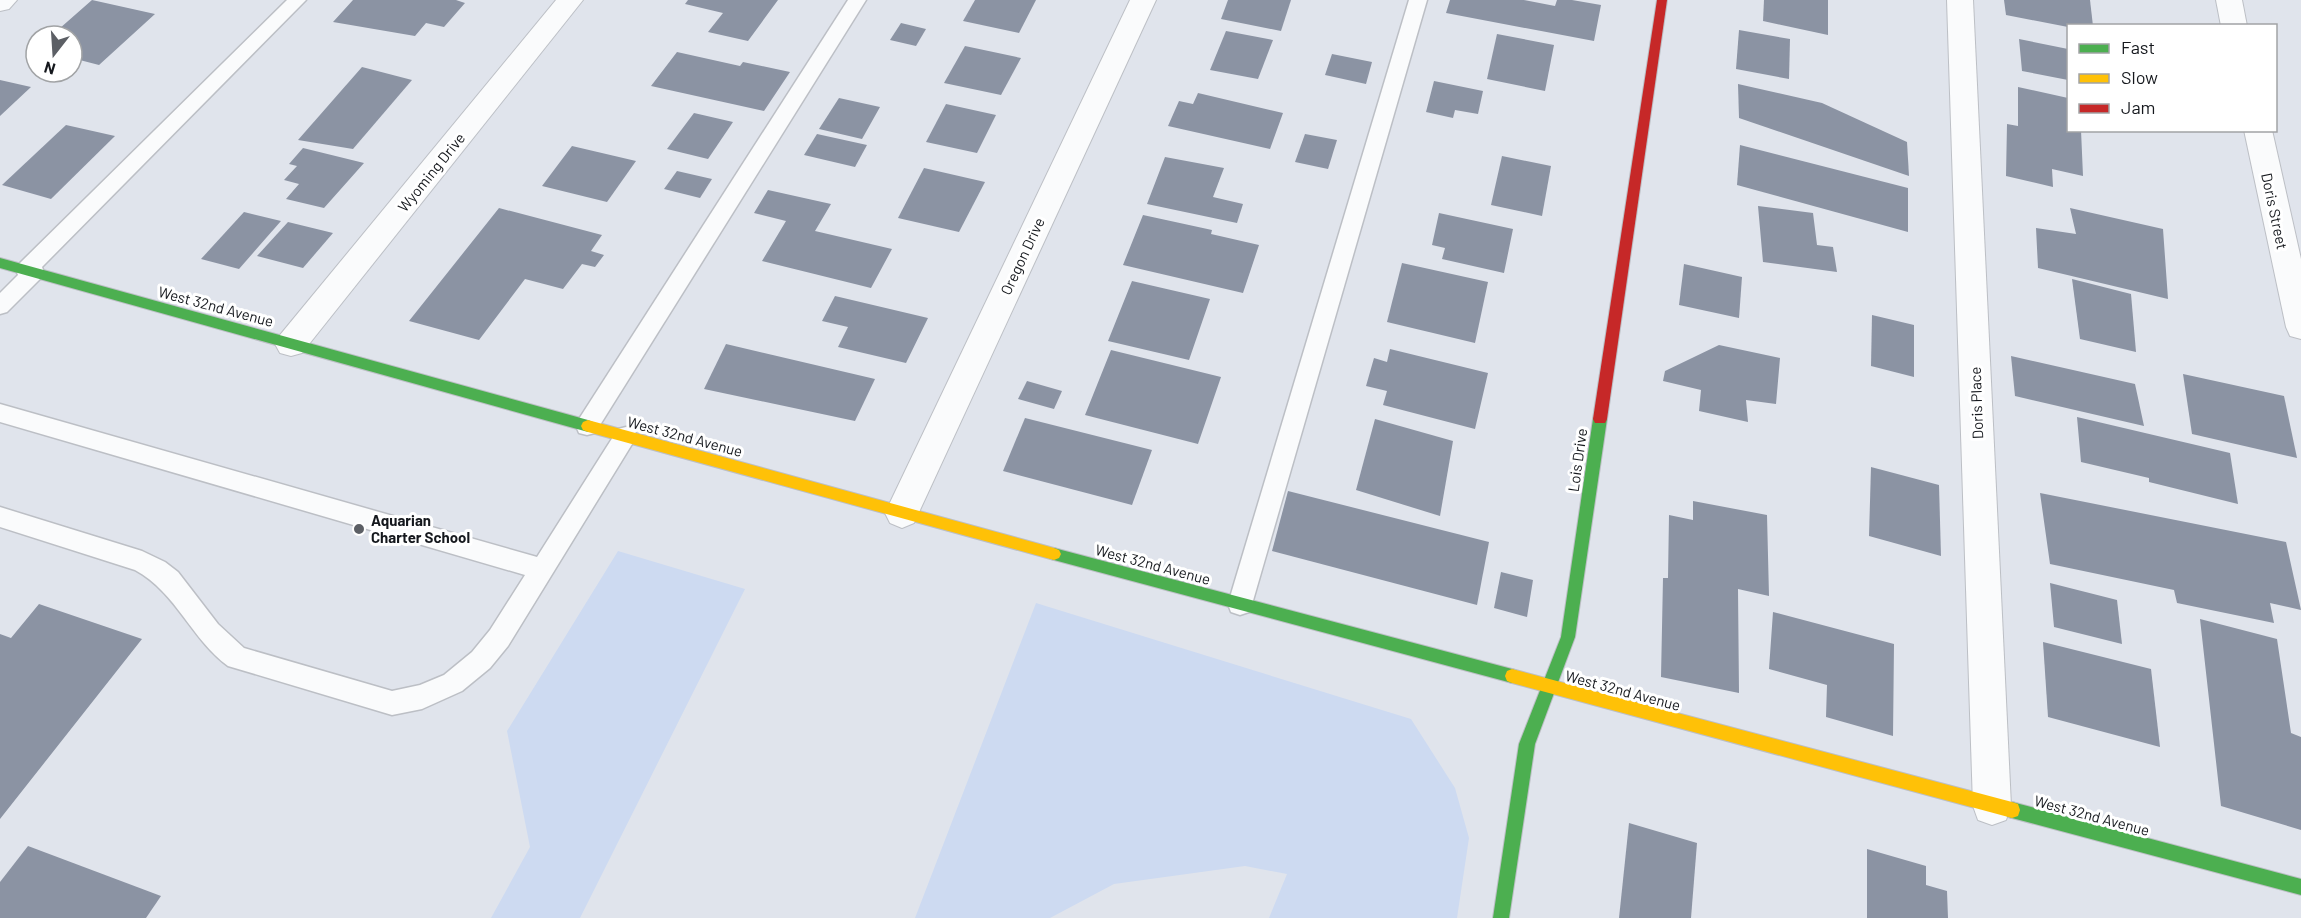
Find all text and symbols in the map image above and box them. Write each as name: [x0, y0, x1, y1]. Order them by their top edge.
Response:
north arrow: [24, 24, 84, 84]
legend: [2067, 24, 2277, 132]
text: Fast: [2121, 36, 2155, 58]
text: N: [42, 58, 57, 79]
text: Slow: [2121, 66, 2158, 88]
text: Jam: [2121, 96, 2155, 118]
street label: Wyoming Drive: [394, 129, 468, 215]
street label: Doris Street: [2258, 171, 2292, 251]
street label: Oregon Drive: [996, 214, 1048, 298]
street label: West 32nd Avenue: [156, 282, 276, 330]
street label: Doris Place: [1966, 366, 1986, 440]
street label: West 32nd Avenue: [625, 412, 745, 460]
street label: Lois Drive: [1564, 427, 1590, 493]
place label: Aquarian Charter School: [371, 511, 470, 546]
marker: Aquarian Charter School: [352, 522, 366, 536]
street label: West 32nd Avenue: [1093, 540, 1213, 588]
street label: West 32nd Avenue: [1563, 666, 1683, 714]
street label: West 32nd Avenue: [2032, 791, 2152, 839]

